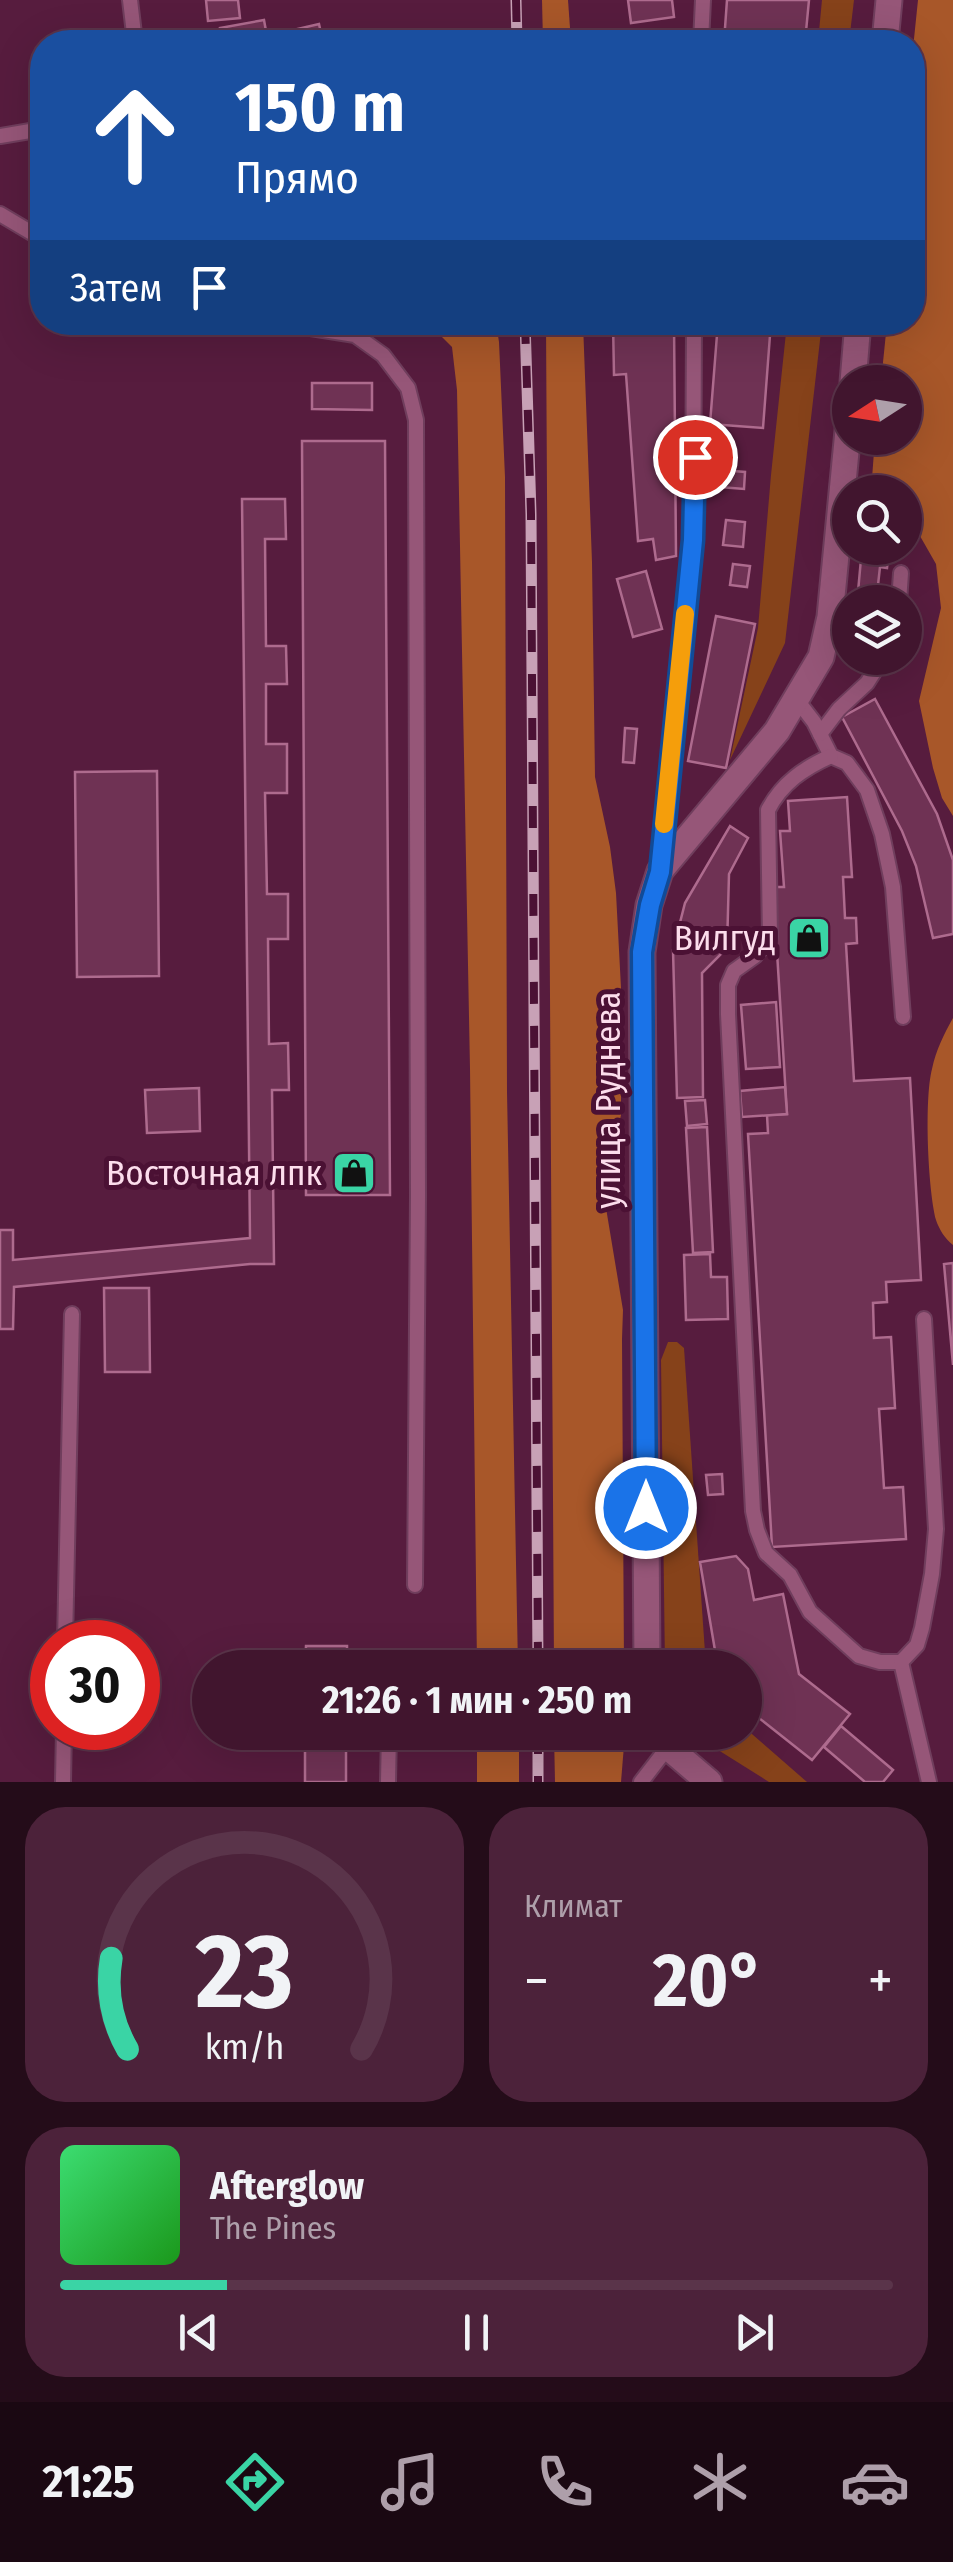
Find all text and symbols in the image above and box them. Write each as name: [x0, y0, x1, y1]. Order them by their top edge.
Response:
text: 150 m: [235, 66, 405, 150]
icon: ahead: [70, 70, 200, 200]
text: Прямо: [235, 151, 359, 205]
icon: arrive: [182, 260, 237, 315]
text: Затем: [70, 265, 162, 311]
north arrow: [832, 365, 922, 455]
map controls: [832, 365, 922, 675]
pin: [653, 415, 738, 500]
icon: arrive: [668, 430, 723, 485]
button: search: [832, 475, 922, 565]
button: layers: [832, 585, 922, 675]
shop icon: Вилгуд: [786, 915, 832, 961]
place label: Вилгуд: [674, 917, 776, 959]
street label: улица Руднева: [587, 991, 629, 1209]
shop icon: Восточная лпк: [331, 1150, 377, 1196]
place label: Восточная лпк: [106, 1152, 323, 1194]
position arrow: [594, 1456, 698, 1560]
speed limit sign: 30: [30, 1620, 160, 1750]
text: 21:26 · 1 мин · 250 m: [322, 1677, 632, 1723]
text: Климат: [524, 1887, 622, 1925]
text: 23: [195, 1910, 293, 2035]
text: 20°: [653, 1936, 764, 2026]
text: −: [524, 1948, 549, 2014]
text: +: [868, 1948, 893, 2014]
text: km/h: [205, 2026, 284, 2068]
text: Afterglow: [210, 2163, 364, 2209]
text: The Pines: [210, 2209, 336, 2247]
icon: previous: [171, 2305, 226, 2360]
icon: pause: [449, 2305, 504, 2360]
icon: next: [727, 2305, 782, 2360]
icon: directions: [220, 2447, 290, 2517]
icon: music: [375, 2447, 445, 2517]
icon: phone: [530, 2447, 600, 2517]
icon: climate: [685, 2447, 755, 2517]
icon: car: [840, 2447, 910, 2517]
text: 21:25: [43, 2455, 135, 2509]

